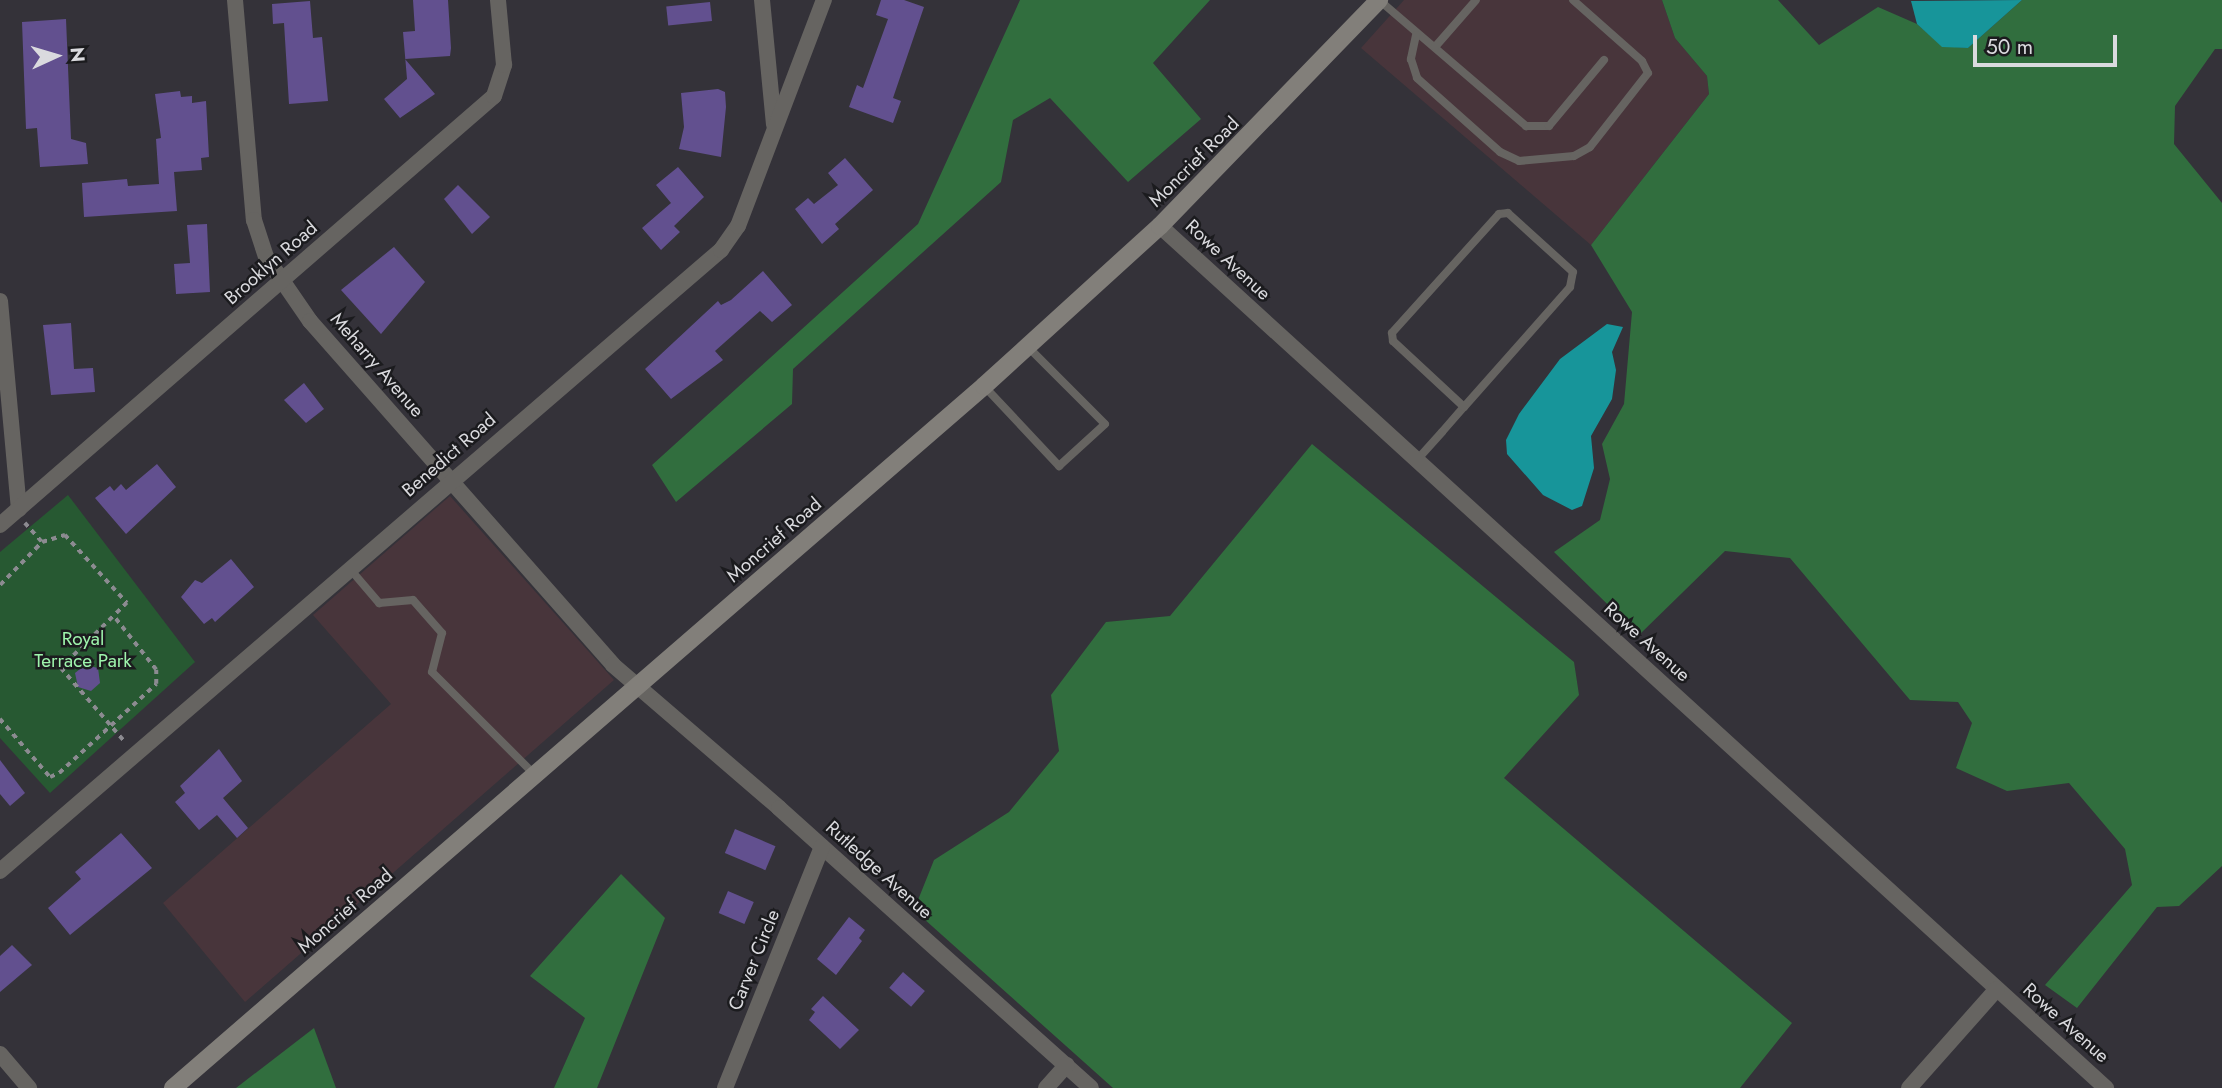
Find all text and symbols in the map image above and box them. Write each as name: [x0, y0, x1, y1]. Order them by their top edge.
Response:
north arrow: [21, 21, 91, 91]
scale bar: [1977, 21, 2120, 65]
text: 50 m: [1986, 32, 2033, 62]
text: N: [63, 46, 91, 63]
street label: Moncrief Road: [1144, 112, 1244, 212]
street label: Rowe Avenue: [1181, 215, 1275, 305]
street label: Brooklyn Road: [220, 217, 322, 309]
street label: Meharry Avenue: [325, 308, 429, 422]
street label: Benedict Road: [398, 408, 500, 502]
street label: Moncrief Road: [722, 493, 826, 587]
street label: Rowe Avenue: [1599, 597, 1695, 687]
park label: Royal Terrace Park: [34, 628, 132, 672]
street label: Rutledge Avenue: [821, 816, 937, 924]
street label: Moncrief Road: [293, 864, 397, 958]
street label: Carver Circle: [723, 906, 785, 1014]
street label: Rowe Avenue: [2018, 978, 2114, 1068]

